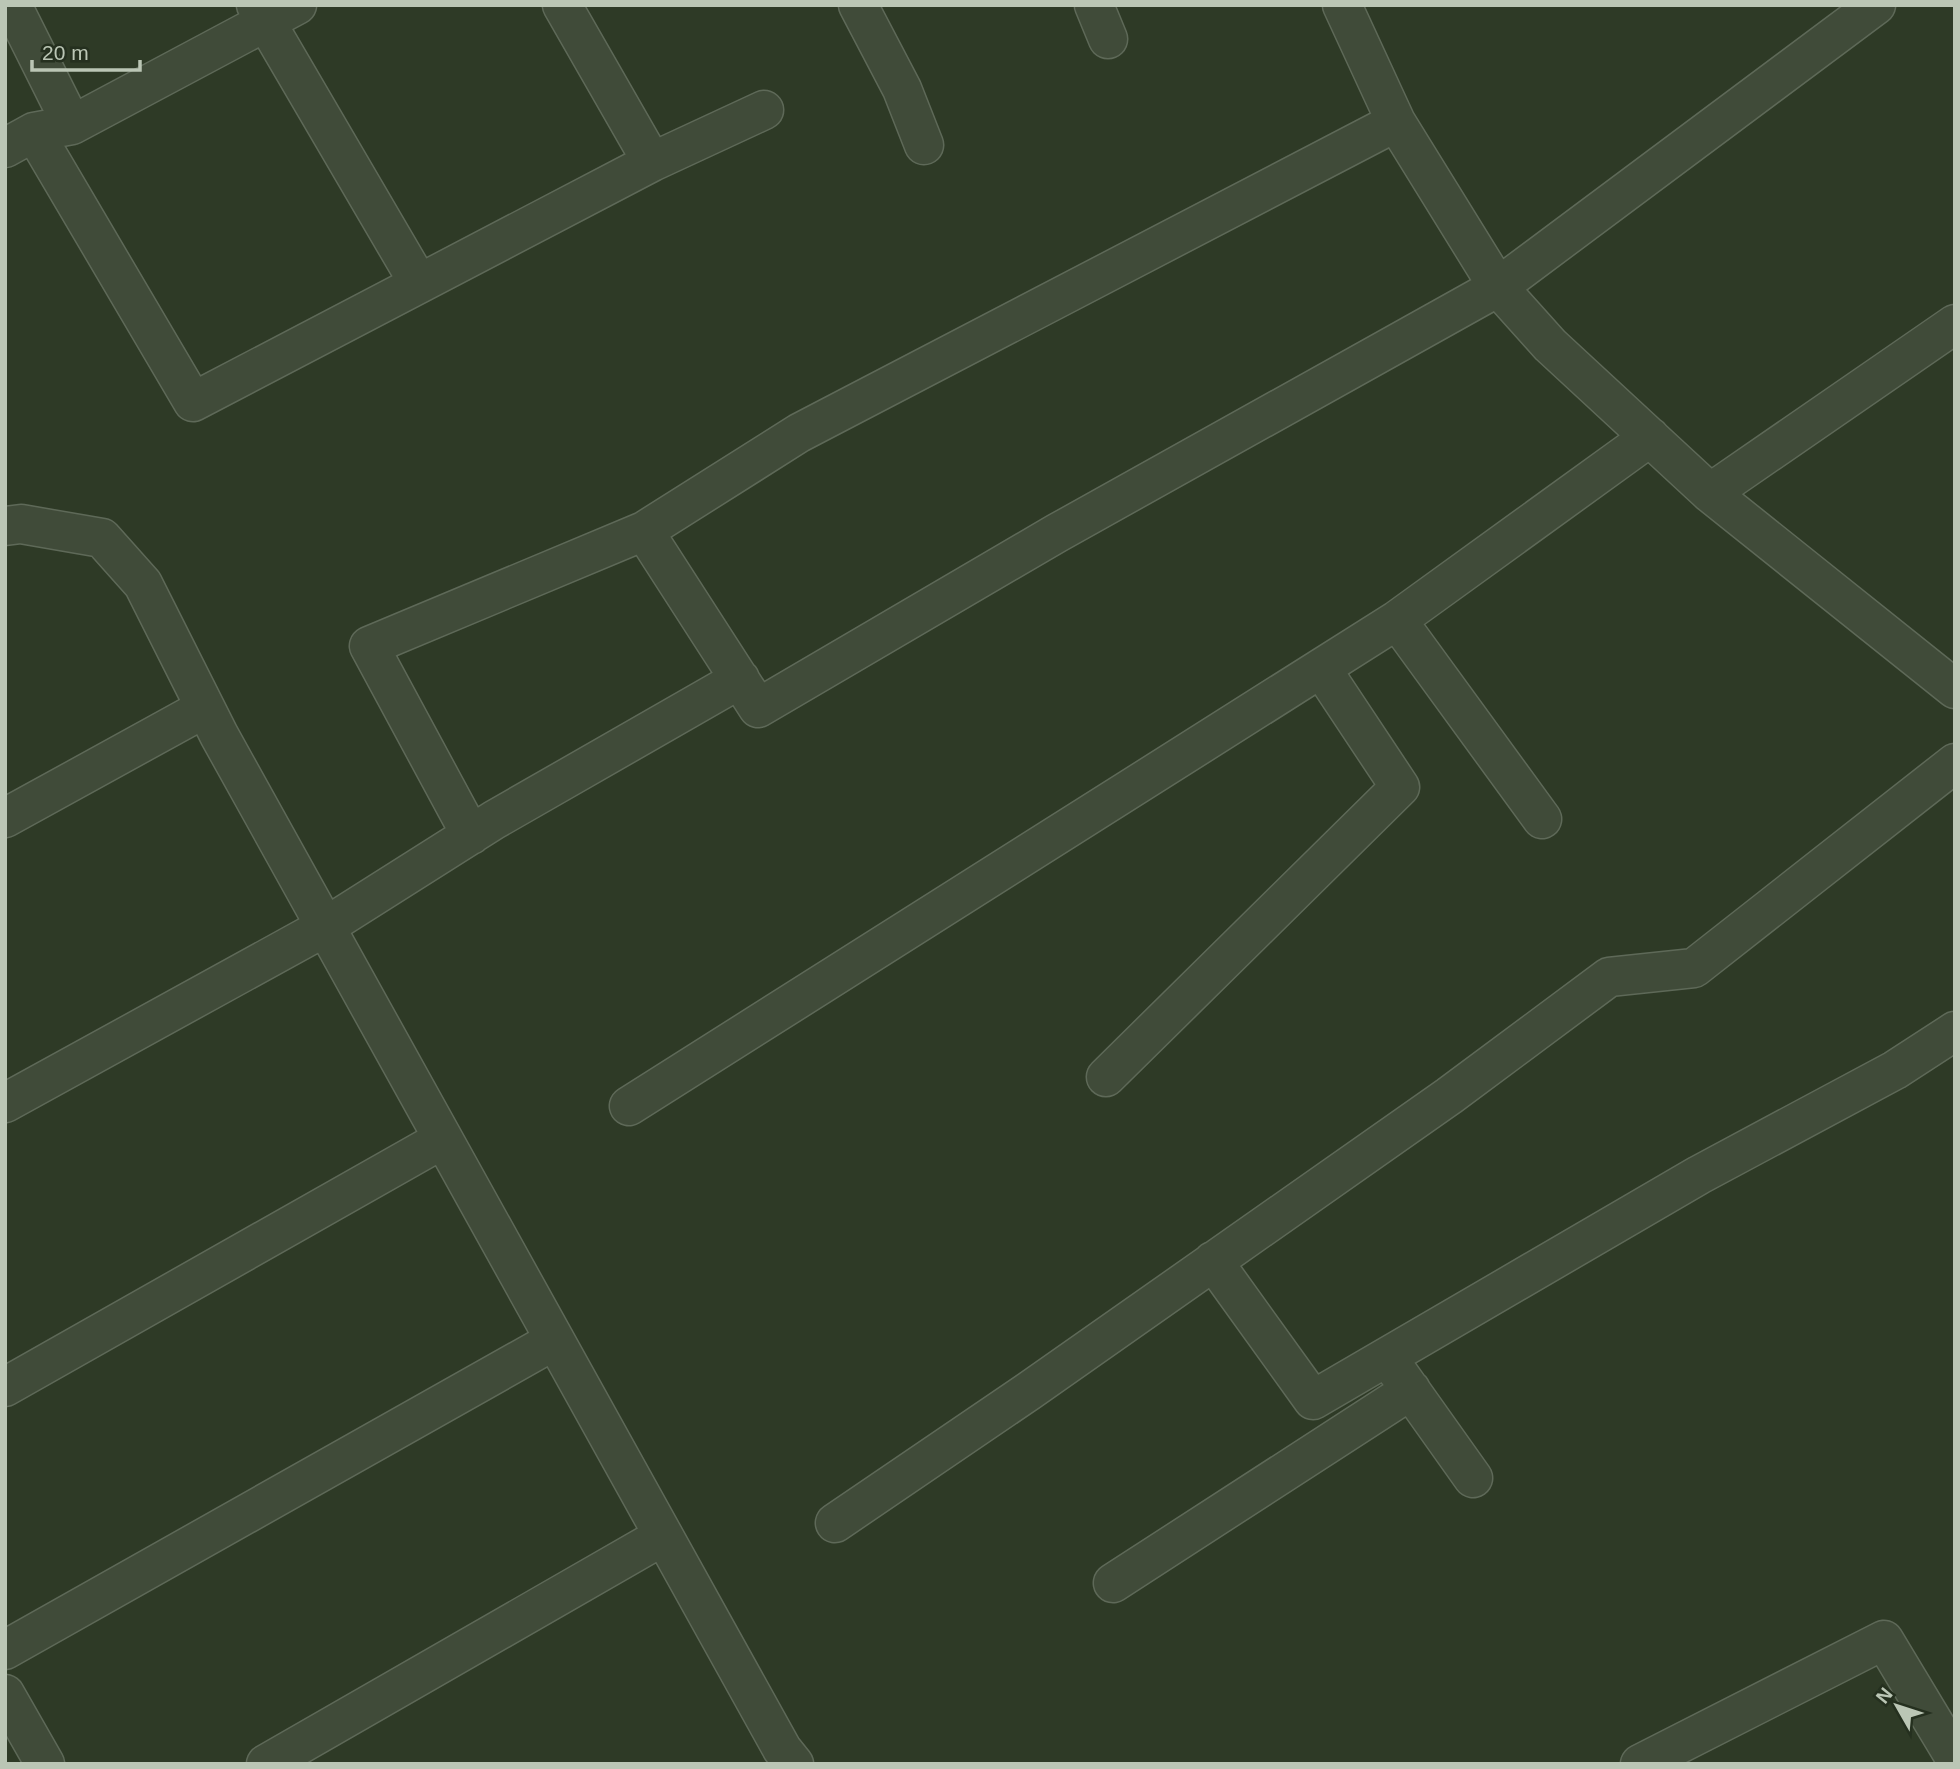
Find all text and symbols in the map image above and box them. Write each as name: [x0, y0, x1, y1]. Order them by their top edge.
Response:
scale bar: [32, 28, 140, 72]
text: 20 m: [42, 41, 89, 64]
north arrow: [1862, 1671, 1932, 1741]
text: N: [1872, 1684, 1897, 1708]

